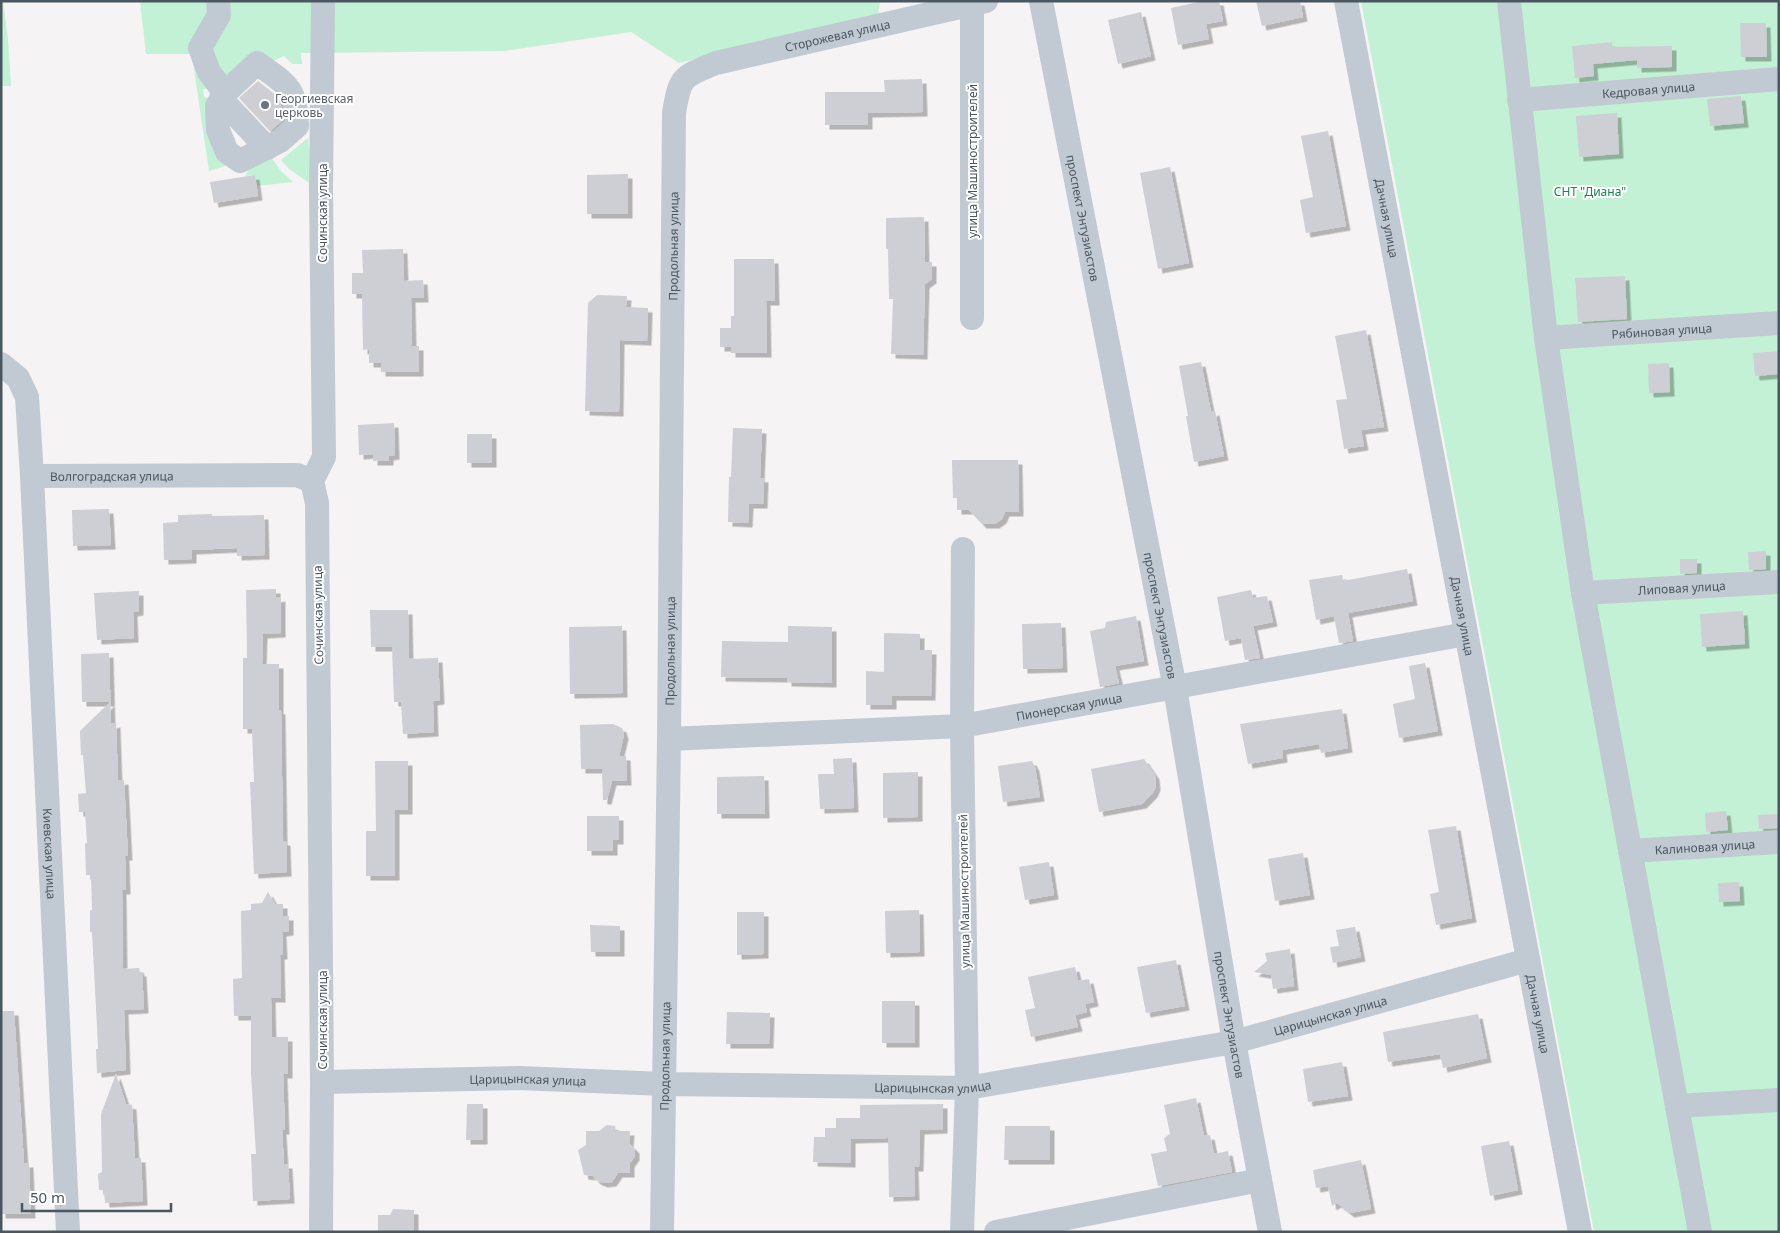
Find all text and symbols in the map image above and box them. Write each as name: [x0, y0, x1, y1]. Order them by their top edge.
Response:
street label: Сторожевая улица: [783, 15, 892, 55]
street label: Кедровая улица: [1601, 77, 1696, 102]
street label: улица Машиностроителей: [964, 84, 981, 238]
place label: Георгиевская церковь: [275, 90, 353, 121]
marker: Георгиевская церковь: [259, 99, 271, 111]
street label: проспект Энтузиастов: [1063, 153, 1104, 283]
street label: Сочинская улица: [314, 163, 331, 263]
street label: Дачная улица: [1371, 177, 1403, 259]
park label: СНТ "Диана": [1554, 183, 1626, 200]
street label: Продольная улица: [664, 191, 682, 301]
street label: Рябиновая улица: [1611, 319, 1713, 342]
street label: Волгоградская улица: [50, 467, 174, 484]
street label: проспект Энтузиастов: [1140, 551, 1182, 680]
street label: Сочинская улица: [309, 565, 327, 665]
street label: Дачная улица: [1447, 575, 1479, 657]
street label: Липовая улица: [1638, 577, 1726, 598]
street label: Продольная улица: [661, 596, 679, 706]
street label: Пионерская улица: [1015, 688, 1123, 724]
street label: Киевская улица: [39, 808, 61, 900]
street label: улица Машиностроителей: [954, 814, 974, 968]
street label: Калиновая улица: [1654, 835, 1756, 858]
street label: проспект Энтузиастов: [1210, 950, 1249, 1080]
street label: Сочинская улица: [314, 970, 331, 1070]
street label: Дачная улица: [1523, 973, 1554, 1055]
street label: Царицынская улица: [1272, 991, 1389, 1039]
street label: Продольная улица: [655, 1001, 674, 1111]
street label: Царицынская улица: [469, 1069, 587, 1089]
street label: Царицынская улица: [874, 1075, 992, 1097]
scale bar: [22, 1180, 171, 1212]
text: 50 m: [30, 1187, 65, 1207]

